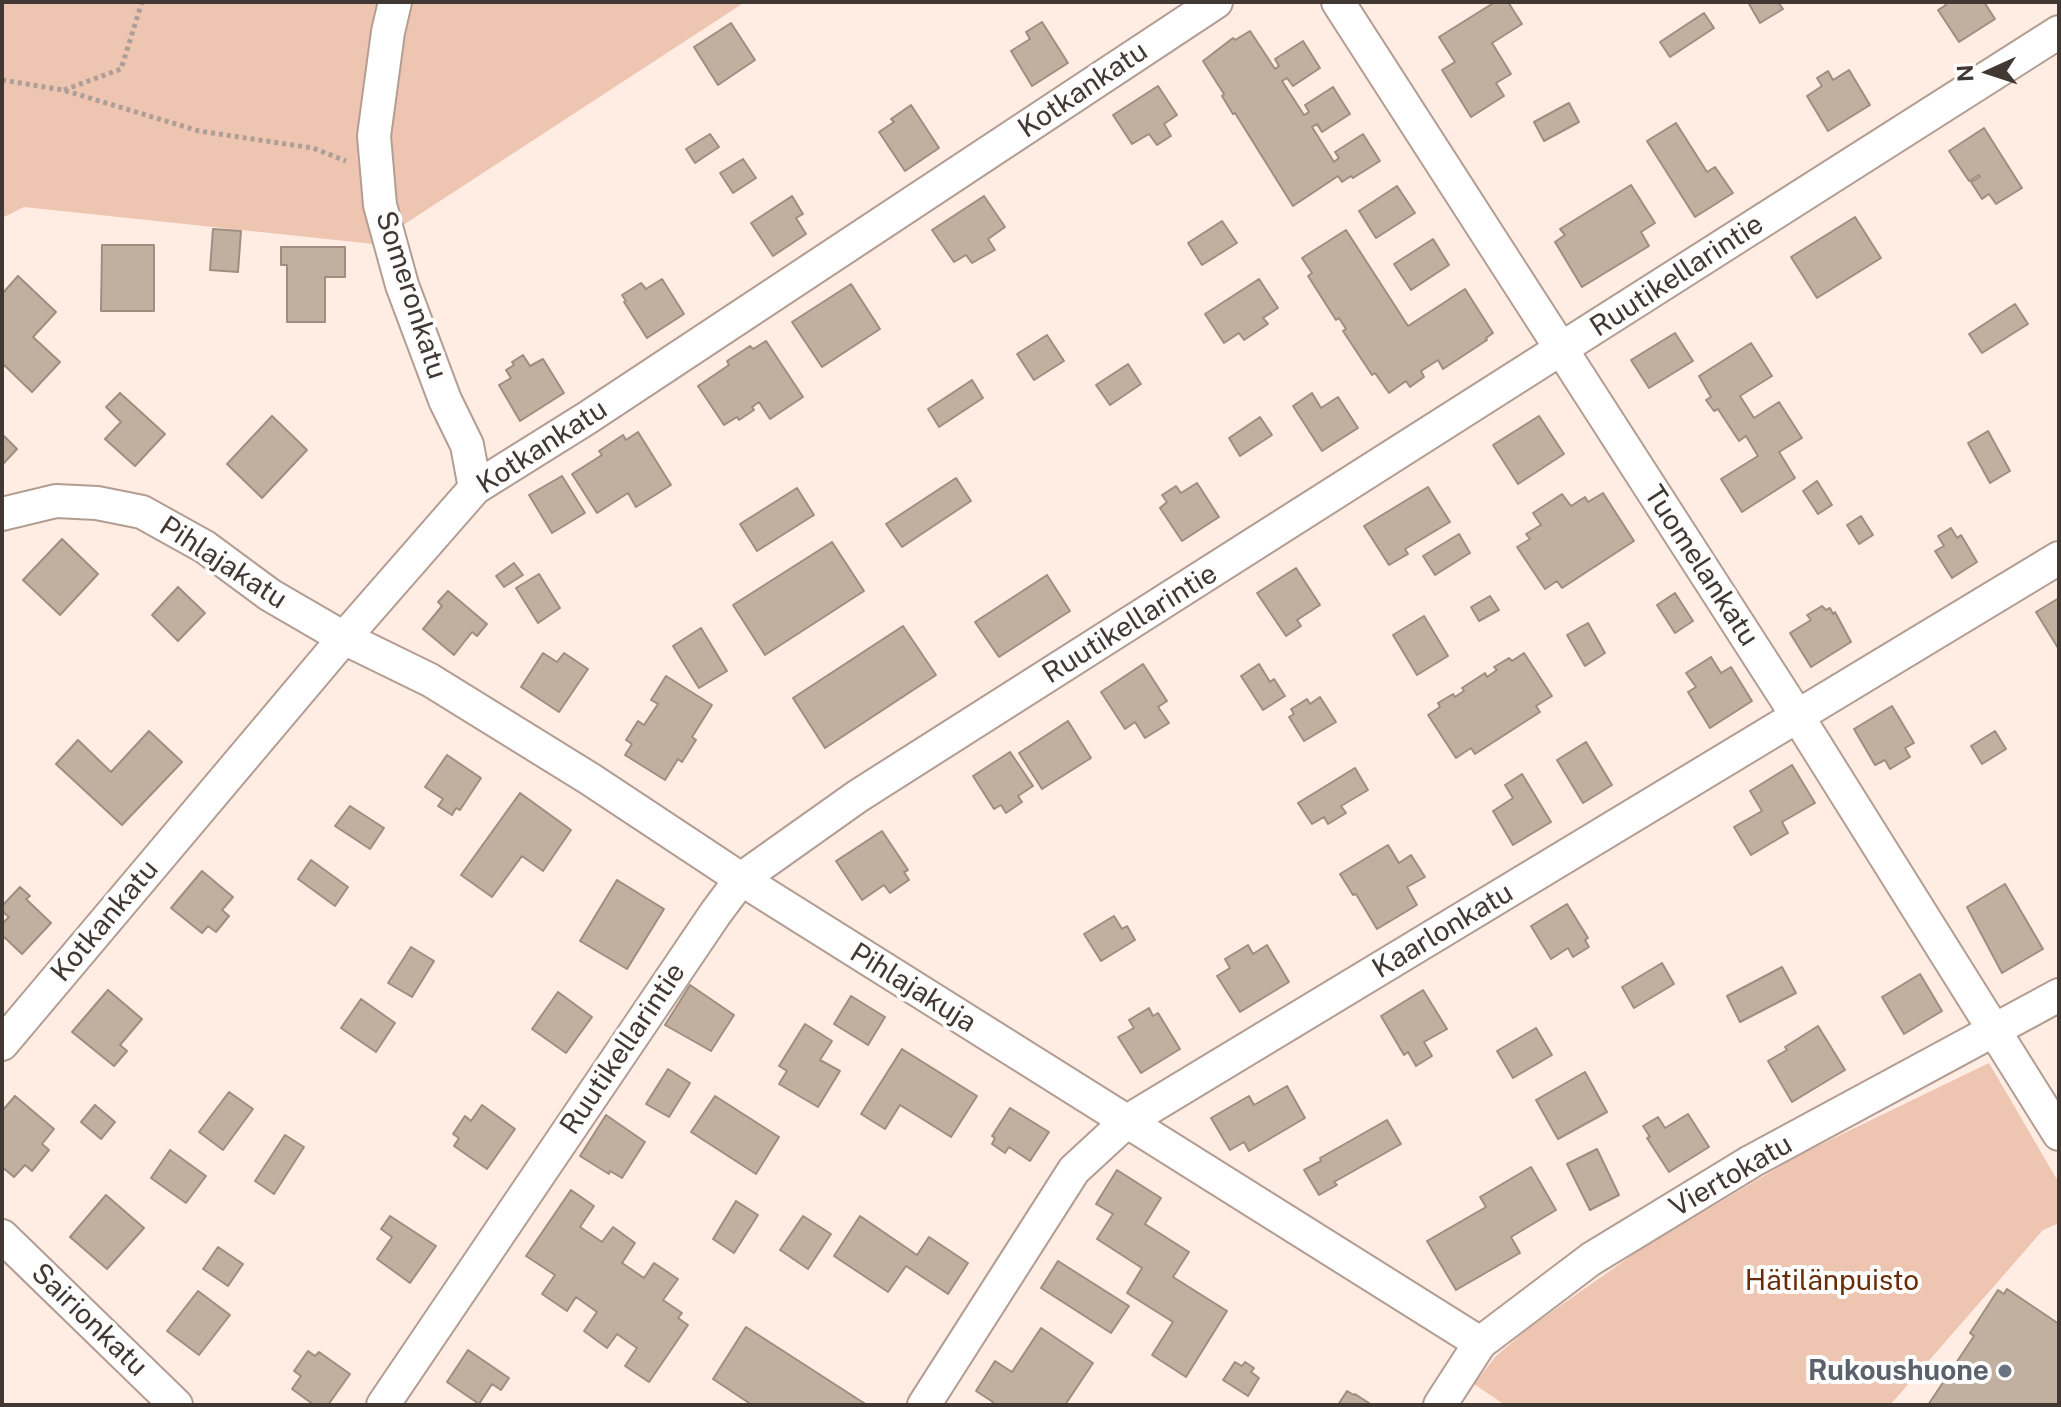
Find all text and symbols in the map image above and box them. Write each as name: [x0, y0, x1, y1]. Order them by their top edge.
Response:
north arrow: [1949, 32, 2029, 112]
street label: Kotkankatu: [1012, 35, 1154, 145]
text: N: [1952, 64, 1978, 83]
street label: Someronkatu: [368, 207, 454, 383]
street label: Ruutikellarintie: [1584, 208, 1770, 344]
street label: Kotkankatu: [471, 392, 613, 502]
street label: Tuomelankatu: [1637, 480, 1765, 652]
street label: Pihlajakatu: [153, 509, 293, 617]
street label: Ruutikellarintie: [1037, 557, 1223, 691]
street label: Kotkankatu: [44, 853, 166, 989]
street label: Kaarlonkatu: [1367, 876, 1519, 986]
street label: Pihlajakuja: [844, 936, 982, 1040]
street label: Ruutikellarintie: [553, 957, 693, 1141]
street label: Viertokatu: [1664, 1128, 1798, 1224]
street label: Sairionkatu: [24, 1256, 154, 1384]
park label: Hätilänpuisto: [1745, 1264, 1919, 1298]
place label: Rukoushuone: [1808, 1354, 1989, 1388]
marker: Rukoushuone: [1996, 1362, 2014, 1380]

